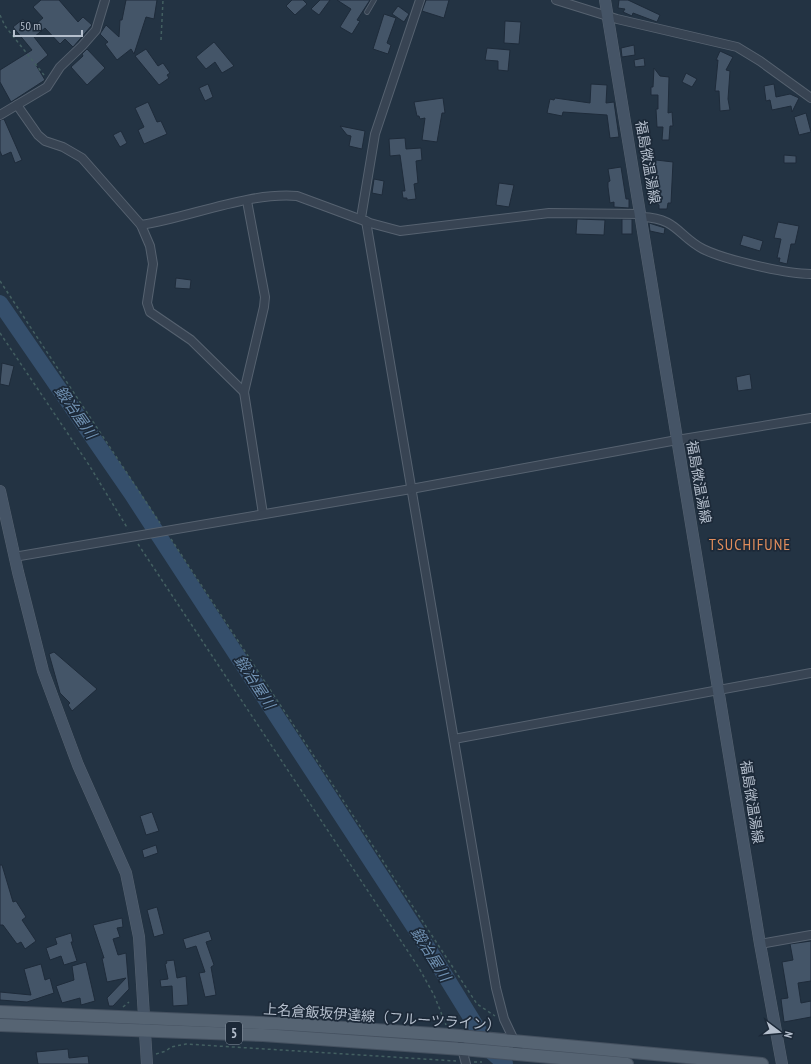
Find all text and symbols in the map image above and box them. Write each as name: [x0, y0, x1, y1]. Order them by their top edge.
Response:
scale bar: [14, 12, 82, 38]
text: 50 m: [20, 18, 41, 33]
street label: 福島微温湯線: [632, 119, 664, 205]
water label: 鍛冶屋川: [51, 382, 102, 444]
street label: 福島微温湯線: [683, 439, 715, 525]
district label: TSUCHIFUNE: [709, 534, 791, 554]
water label: 鍛冶屋川: [231, 652, 280, 714]
street label: 福島微温湯線: [737, 759, 767, 845]
water label: 鍛冶屋川: [407, 924, 456, 986]
street label: 上名倉飯坂伊達線（フルーツライン）: [263, 1000, 501, 1034]
north arrow: [759, 1012, 799, 1052]
road number: 5: [226, 1022, 242, 1044]
text: N: [781, 1030, 796, 1040]

